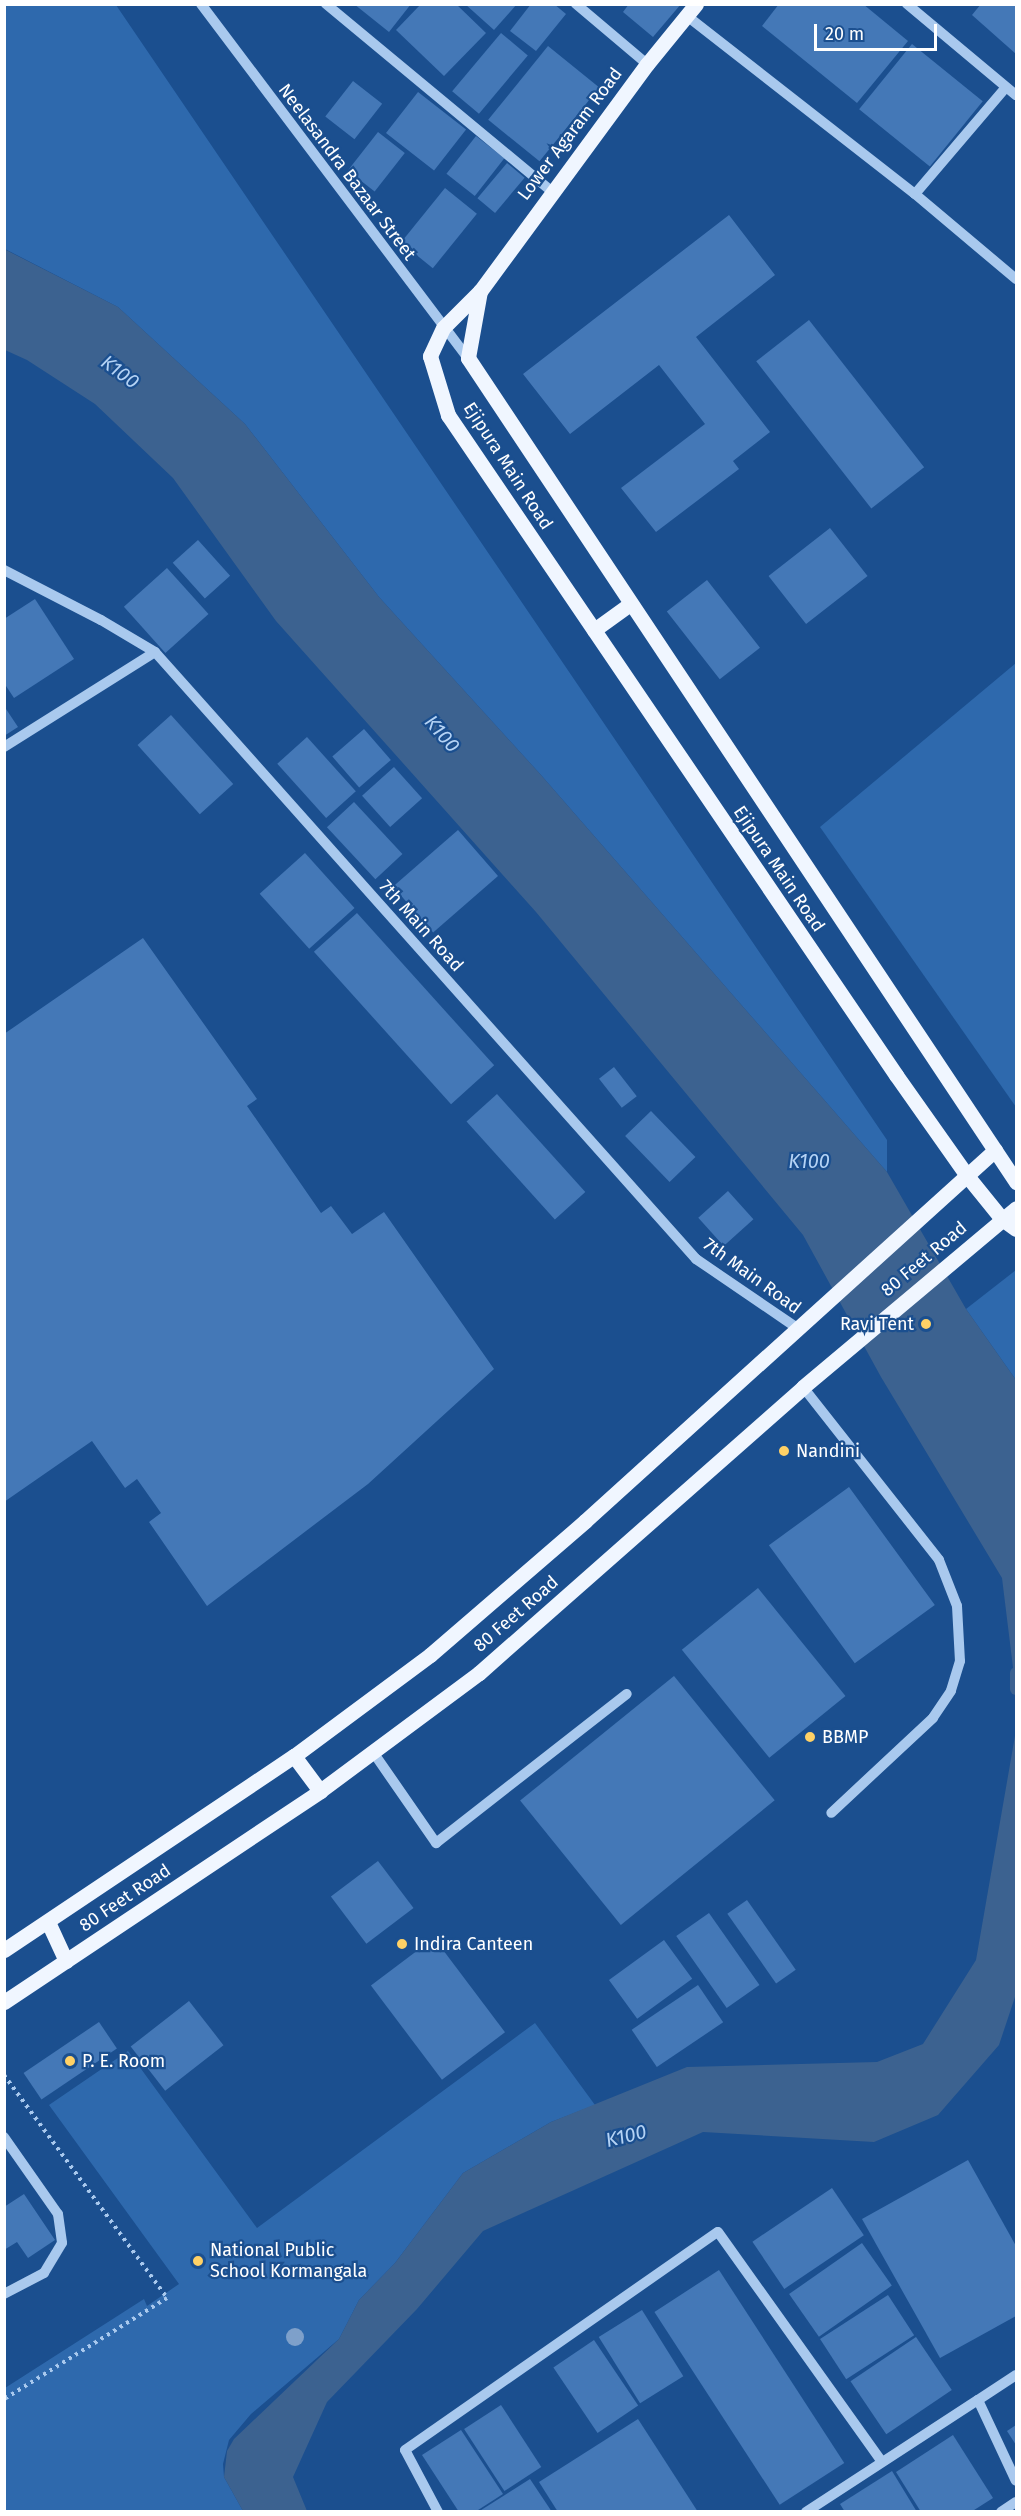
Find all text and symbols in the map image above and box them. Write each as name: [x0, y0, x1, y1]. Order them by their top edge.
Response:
scale bar: [817, 12, 940, 50]
text: 20 m: [825, 23, 864, 45]
street label: Lower Agaram Road: [513, 63, 627, 205]
street label: Neelasandra Bazaar Street: [274, 80, 420, 264]
water label: K100: [96, 350, 144, 394]
street label: Ejipura Main Road: [459, 398, 557, 534]
water label: K100: [419, 710, 465, 758]
street label: Ejipura Main Road: [729, 802, 829, 936]
street label: 7th Main Road: [374, 876, 468, 976]
water label: K100: [788, 1149, 830, 1173]
street label: 80 Feet Road: [877, 1217, 971, 1301]
street label: 7th Main Road: [699, 1233, 805, 1319]
place label: Ravi Tent: [840, 1313, 914, 1335]
marker: Ravi Tent: [919, 1317, 933, 1331]
place label: Nandini: [796, 1440, 860, 1462]
marker: Nandini: [777, 1444, 791, 1458]
street label: 80 Feet Road: [469, 1571, 563, 1657]
place label: BBMP: [822, 1726, 868, 1748]
marker: BBMP: [803, 1730, 817, 1744]
street label: 80 Feet Road: [75, 1860, 175, 1936]
place label: Indira Canteen: [414, 1933, 533, 1955]
marker: Indira Canteen: [395, 1937, 409, 1951]
place label: P. E. Room: [82, 2050, 165, 2072]
marker: P. E. Room: [63, 2054, 77, 2068]
water label: K100: [603, 2119, 649, 2153]
place label: National Public School Kormangala: [210, 2240, 367, 2282]
marker: National Public School Kormangala: [191, 2254, 205, 2268]

